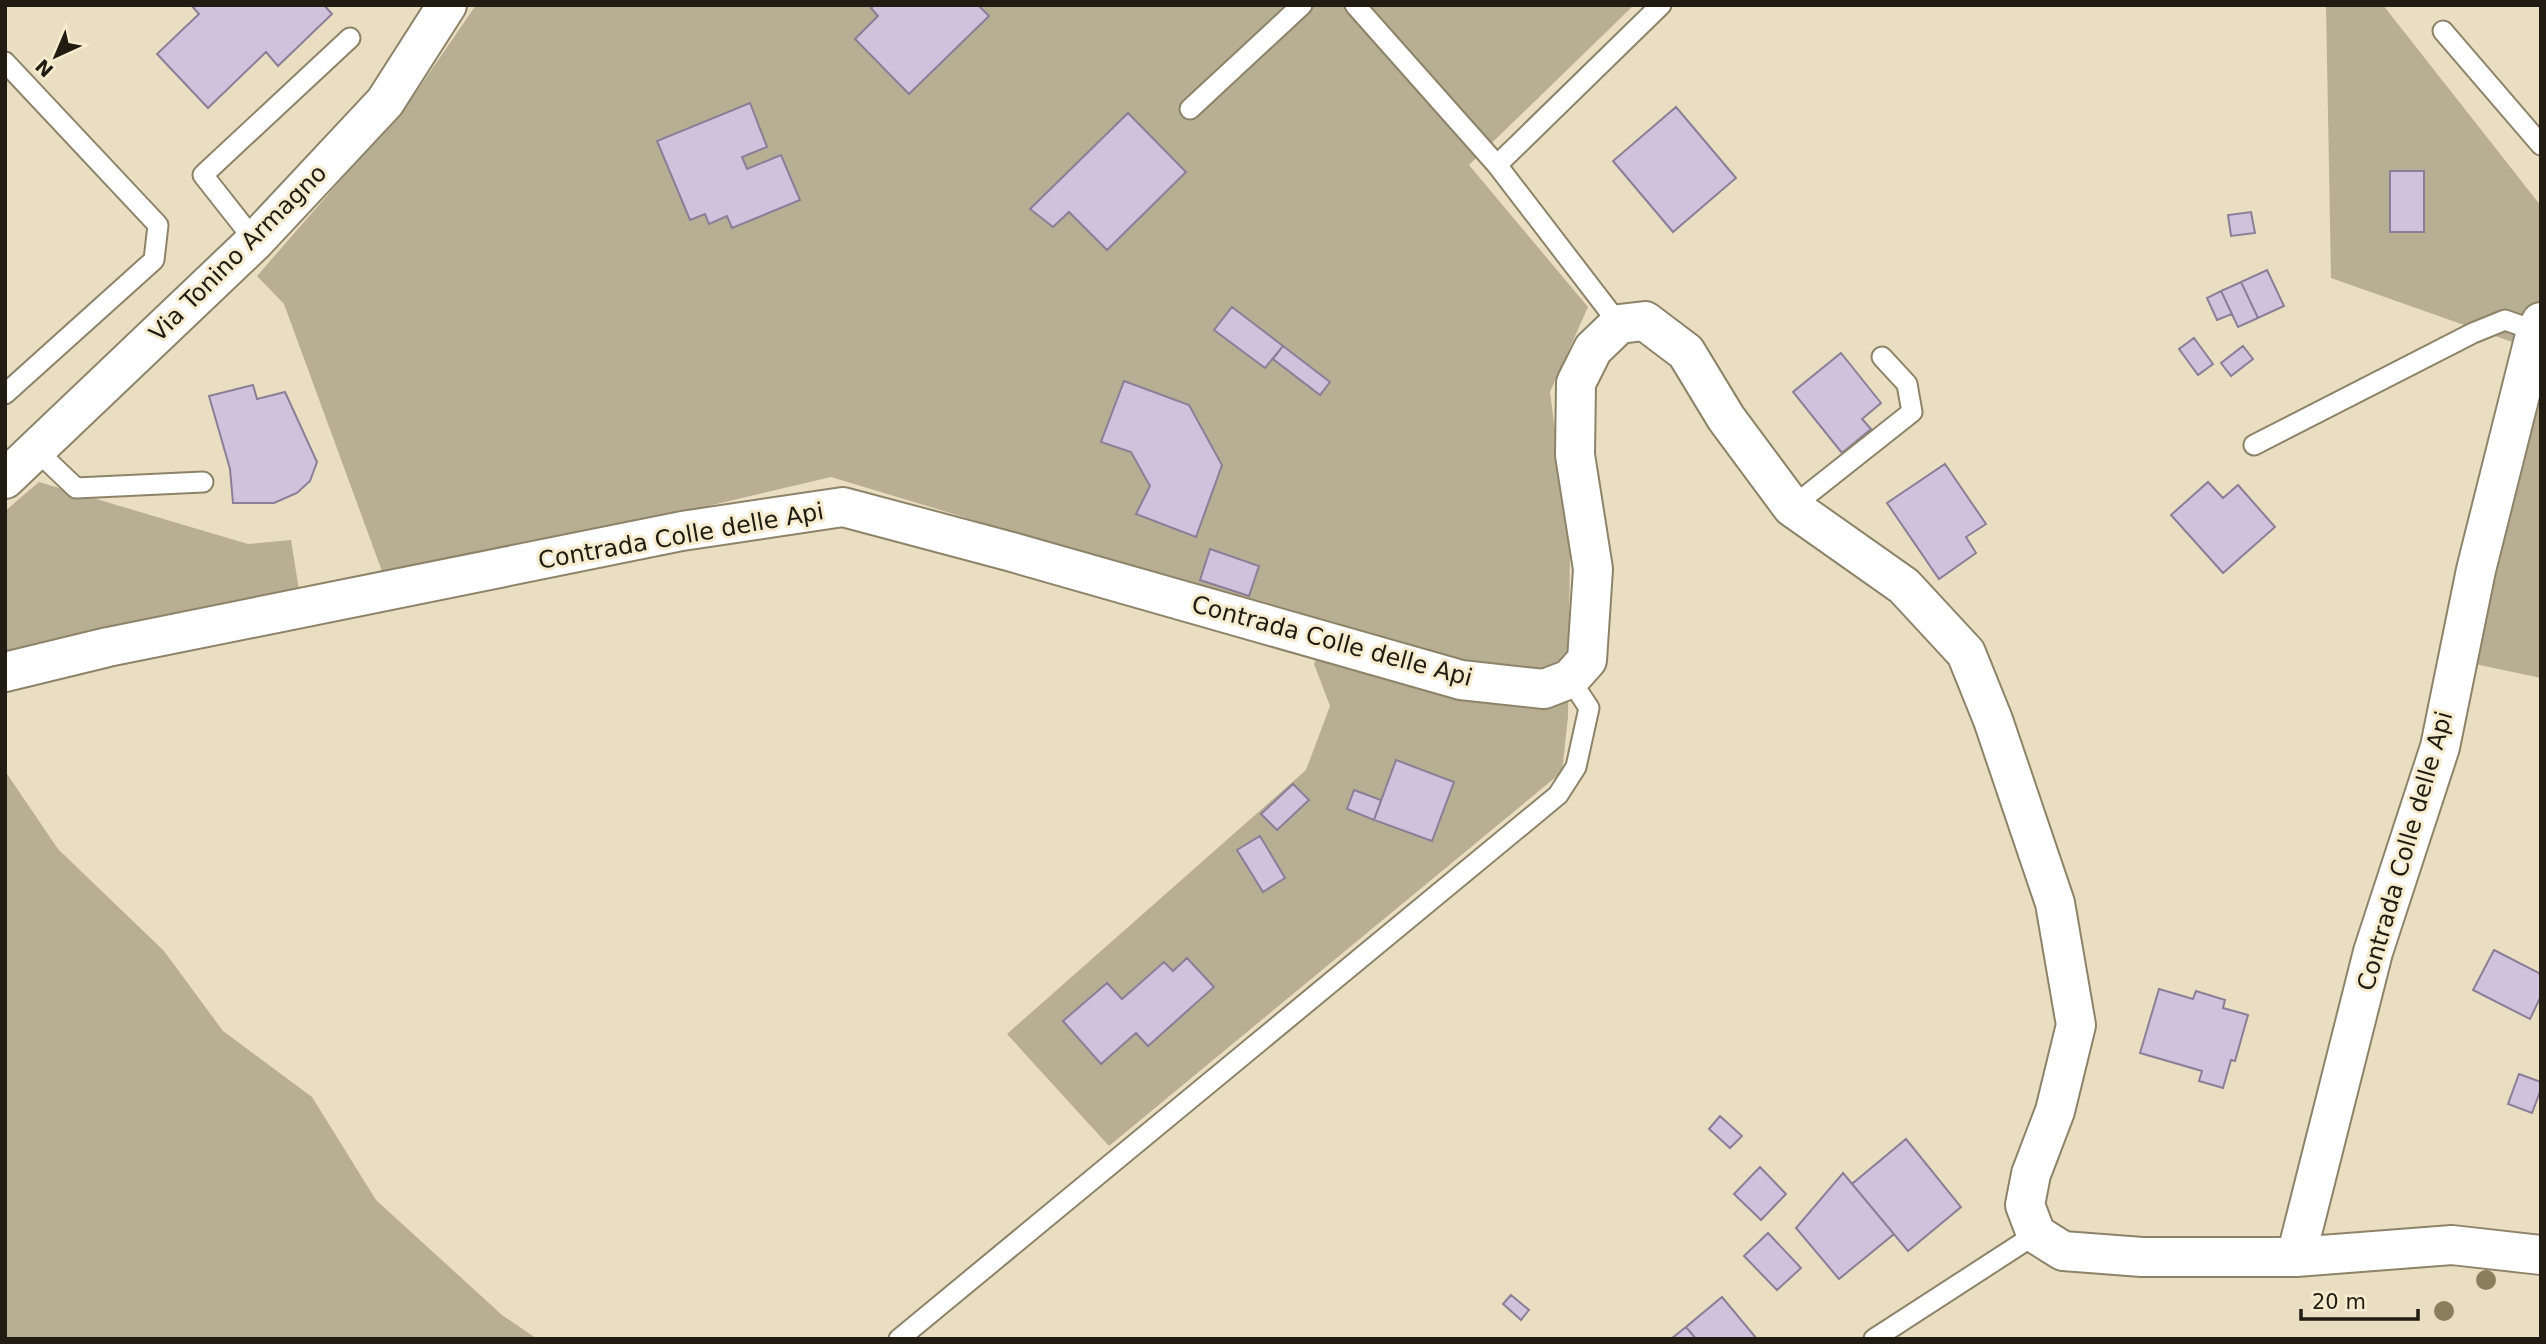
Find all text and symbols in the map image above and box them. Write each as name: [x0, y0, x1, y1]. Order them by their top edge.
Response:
north arrow: [21, 21, 91, 91]
text: N: [31, 55, 58, 82]
street label: Via Tonino Armagno: [144, 159, 332, 347]
street label: Contrada Colle delle Api: [536, 497, 826, 575]
street label: Contrada Colle delle Api: [1189, 590, 1475, 692]
street label: Contrada Colle delle Api: [2352, 708, 2458, 994]
scale bar: [2301, 1278, 2418, 1322]
text: 20 m: [2312, 1290, 2366, 1314]

